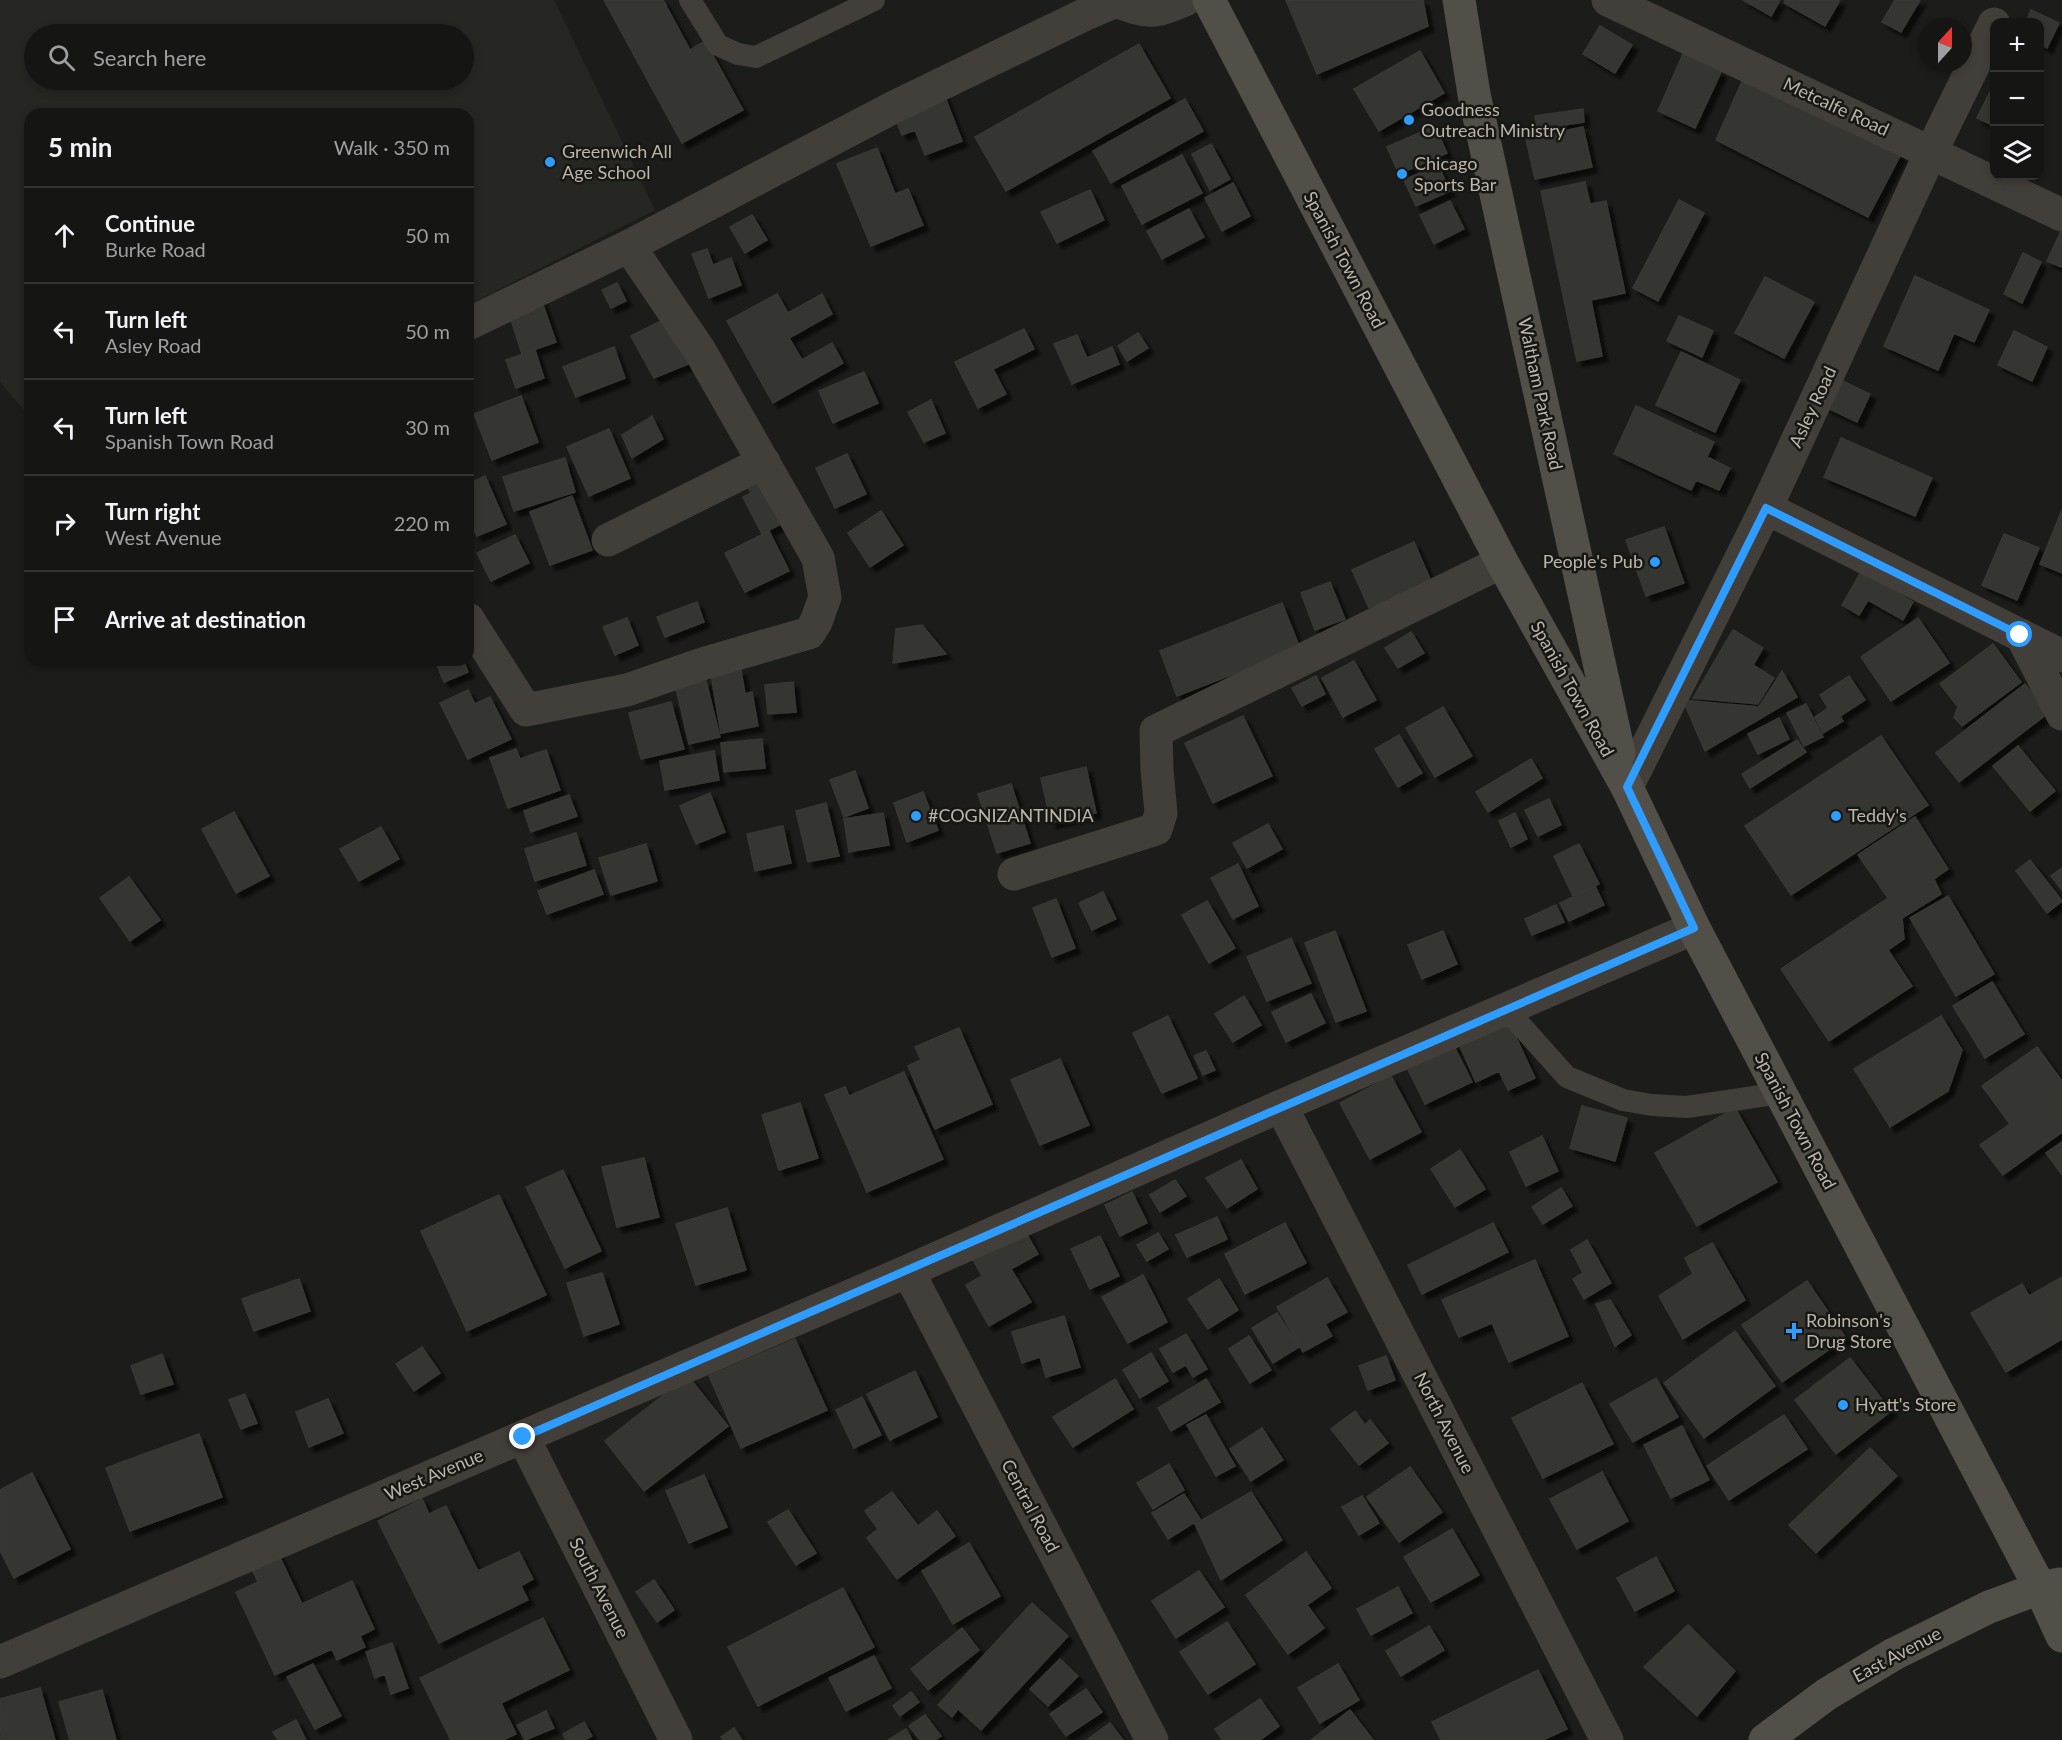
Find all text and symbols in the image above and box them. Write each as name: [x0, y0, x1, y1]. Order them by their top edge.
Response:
north arrow: [1918, 18, 1972, 72]
map controls: [1990, 18, 2044, 180]
button: +: [1990, 18, 2044, 72]
search box: [24, 24, 474, 90]
icon: search: [45, 41, 78, 74]
text: Search here: [93, 44, 206, 71]
street label: Metcalfe Road: [1780, 72, 1893, 140]
button: −: [1990, 72, 2044, 126]
place label: Goodness Outreach Ministry: [1421, 98, 1566, 141]
marker: Goodness Outreach Ministry: [1402, 113, 1416, 127]
button: layers: [1990, 126, 2044, 180]
text: 5 min: [48, 131, 112, 163]
text: Walk · 350 m: [334, 135, 450, 159]
place label: Greenwich All Age School: [562, 140, 672, 183]
place label: Chicago Sports Bar: [1414, 152, 1497, 195]
marker: Greenwich All Age School: [543, 155, 557, 169]
marker: Chicago Sports Bar: [1395, 167, 1409, 181]
street label: Spanish Town Road: [1299, 187, 1390, 332]
text: Continue: [105, 210, 195, 237]
icon: ahead: [48, 219, 81, 252]
text: 50 m: [405, 223, 450, 247]
text: Burke Road: [105, 237, 206, 261]
text: Turn left: [105, 306, 187, 333]
icon: left: [48, 315, 81, 348]
street label: Waltham Park Road: [1514, 316, 1568, 472]
text: 50 m: [405, 319, 450, 343]
text: Asley Road: [105, 333, 202, 357]
street label: Asley Road: [1784, 363, 1840, 451]
text: Turn left: [105, 402, 187, 429]
icon: left: [48, 411, 81, 444]
text: 30 m: [405, 415, 450, 439]
text: Spanish Town Road: [105, 429, 274, 453]
text: Turn right: [105, 498, 200, 525]
icon: right: [48, 507, 81, 540]
text: 220 m: [394, 511, 450, 535]
text: West Avenue: [105, 525, 222, 549]
place label: People's Pub: [1543, 550, 1643, 572]
marker: People's Pub: [1648, 555, 1662, 569]
icon: arrive: [48, 603, 81, 636]
text: Arrive at destination: [105, 606, 306, 633]
street label: Spanish Town Road: [1526, 617, 1619, 760]
route start: [2006, 621, 2032, 647]
place label: #COGNIZANTINDIA: [928, 804, 1094, 826]
place label: Teddy's: [1848, 804, 1907, 826]
marker: #COGNIZANTINDIA: [909, 809, 923, 823]
marker: Teddy's: [1829, 809, 1843, 823]
street label: Spanish Town Road: [1750, 1048, 1841, 1193]
place label: Robinson's Drug Store: [1806, 1309, 1892, 1352]
marker: Robinson's Drug Store: [1787, 1324, 1801, 1338]
street label: North Avenue: [1410, 1368, 1480, 1477]
place label: Hyatt's Store: [1855, 1393, 1956, 1415]
marker: Hyatt's Store: [1836, 1398, 1850, 1412]
route end: [509, 1423, 535, 1449]
street label: West Avenue: [381, 1443, 486, 1505]
street label: Central Road: [997, 1455, 1065, 1556]
street label: South Avenue: [565, 1534, 635, 1642]
street label: East Avenue: [1849, 1622, 1945, 1687]

